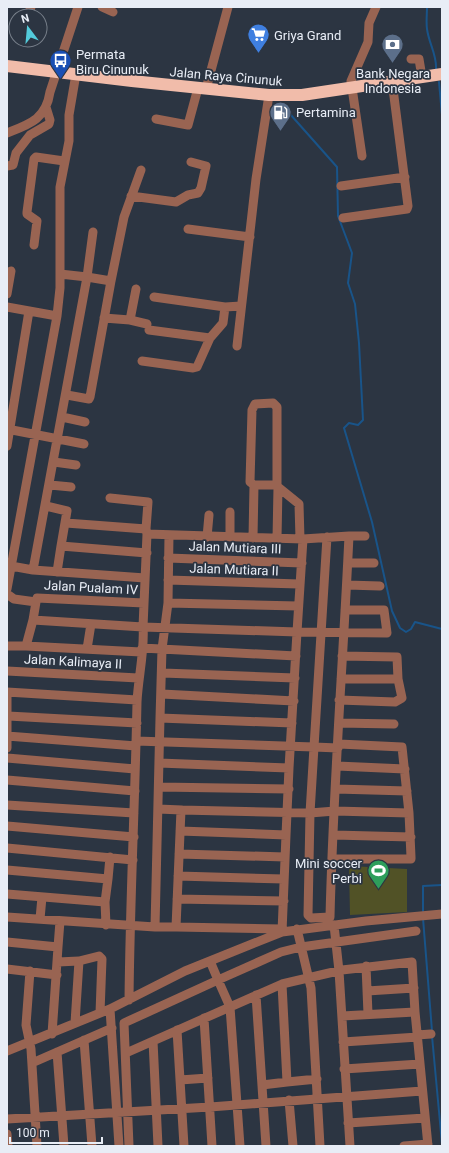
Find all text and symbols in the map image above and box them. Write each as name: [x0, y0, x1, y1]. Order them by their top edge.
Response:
north arrow: [8, 8, 48, 48]
text: N: [20, 11, 31, 26]
supermarket icon: Griya Grand: [246, 22, 272, 55]
place label: Griya Grand: [274, 28, 341, 43]
bank icon: Bank Negara Indonesia: [380, 32, 406, 65]
place label: Permata Biru Cinunuk: [76, 47, 149, 77]
bus stop icon: Permata Biru Cinunuk: [48, 48, 74, 81]
street label: Jalan Raya Cinunuk: [169, 64, 283, 89]
place label: Bank Negara Indonesia: [356, 66, 430, 96]
fuel station icon: Pertamina: [267, 99, 293, 132]
place label: Pertamina: [296, 105, 356, 120]
street label: Jalan Mutiara III: [188, 538, 282, 557]
street label: Jalan Mutiara II: [189, 560, 279, 579]
street label: Jalan Pualam IV: [44, 578, 139, 597]
street label: Jalan Kalimaya II: [24, 651, 122, 672]
place label: Mini soccer Perbi: [295, 856, 363, 886]
sports icon: Mini soccer Perbi: [365, 857, 391, 890]
scale bar: [10, 1119, 102, 1145]
text: 100 m: [16, 1126, 50, 1140]

